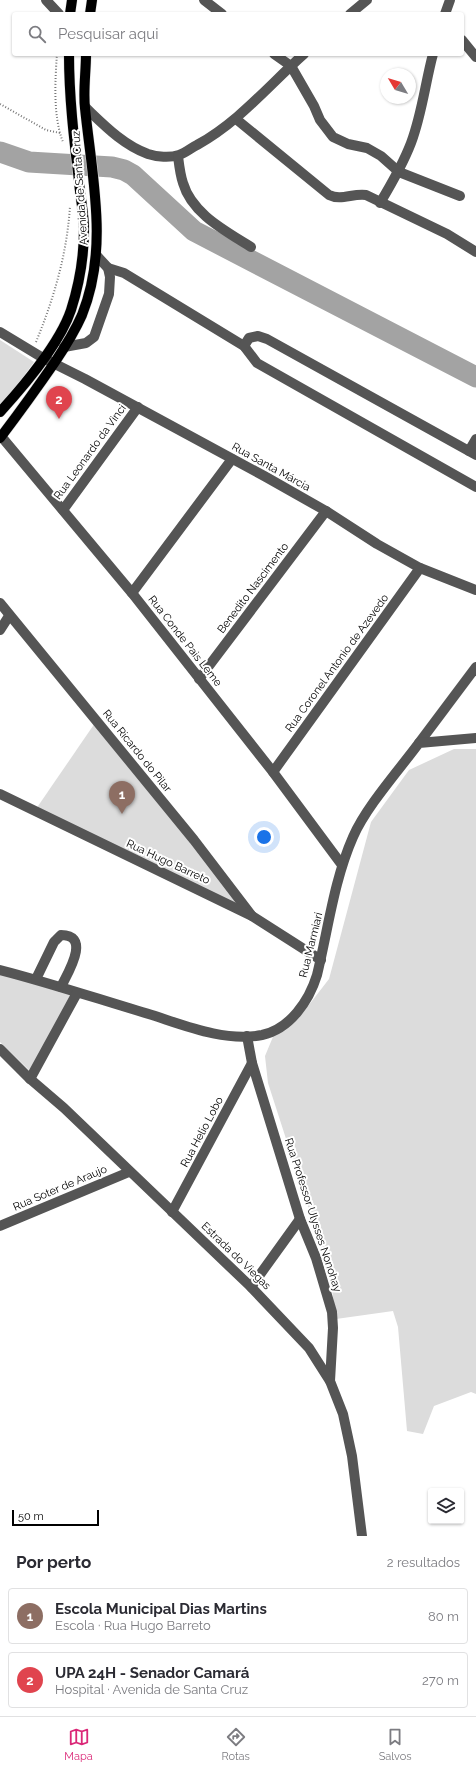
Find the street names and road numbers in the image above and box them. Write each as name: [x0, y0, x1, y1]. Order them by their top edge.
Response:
street label: Avenida de Santa Cruz: [69, 130, 90, 246]
street label: Rua Leonardo da Vinci: [51, 402, 129, 502]
street label: Rua Santa Márcia: [230, 440, 312, 494]
street label: Benedito Nascimento: [215, 540, 292, 636]
street label: Rua Coronel Antonio de Azevedo: [283, 591, 392, 734]
street label: Rua Conde Pais Leme: [146, 593, 225, 689]
street label: Rua Ricardo do Pilar: [100, 707, 174, 795]
street label: Rua Hugo Barreto: [124, 837, 212, 887]
street label: Rua Marmiari: [297, 911, 325, 979]
street label: Rua Helio Lobo: [178, 1094, 226, 1169]
street label: Rua Professor Ulysses Nonohay: [282, 1136, 344, 1294]
street label: Rua Soter de Araujo: [11, 1162, 109, 1214]
street label: Estrada do Viegas: [199, 1220, 273, 1292]

